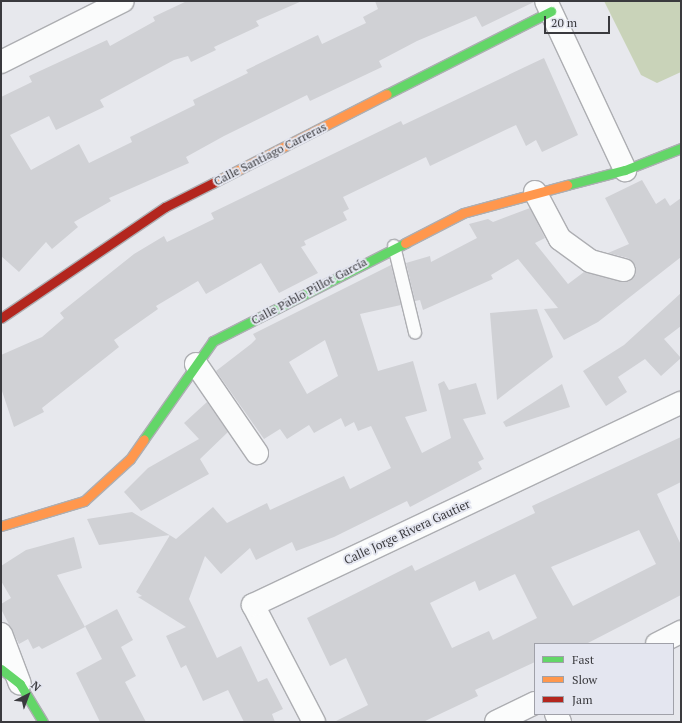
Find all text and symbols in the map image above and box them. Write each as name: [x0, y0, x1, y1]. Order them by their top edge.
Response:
scale bar: [546, 8, 612, 34]
text: 20 m: [551, 15, 577, 30]
street label: Calle Santiago Carreras: [211, 119, 329, 189]
street label: Calle Pablo Pillot García: [249, 254, 369, 328]
street label: Calle Jorge Rivera Gautier: [342, 496, 472, 568]
legend: [534, 643, 674, 715]
text: Fast: [572, 652, 594, 667]
text: Slow: [572, 672, 597, 687]
north arrow: [8, 675, 48, 715]
text: N: [28, 678, 44, 694]
text: Jam: [572, 692, 593, 707]

